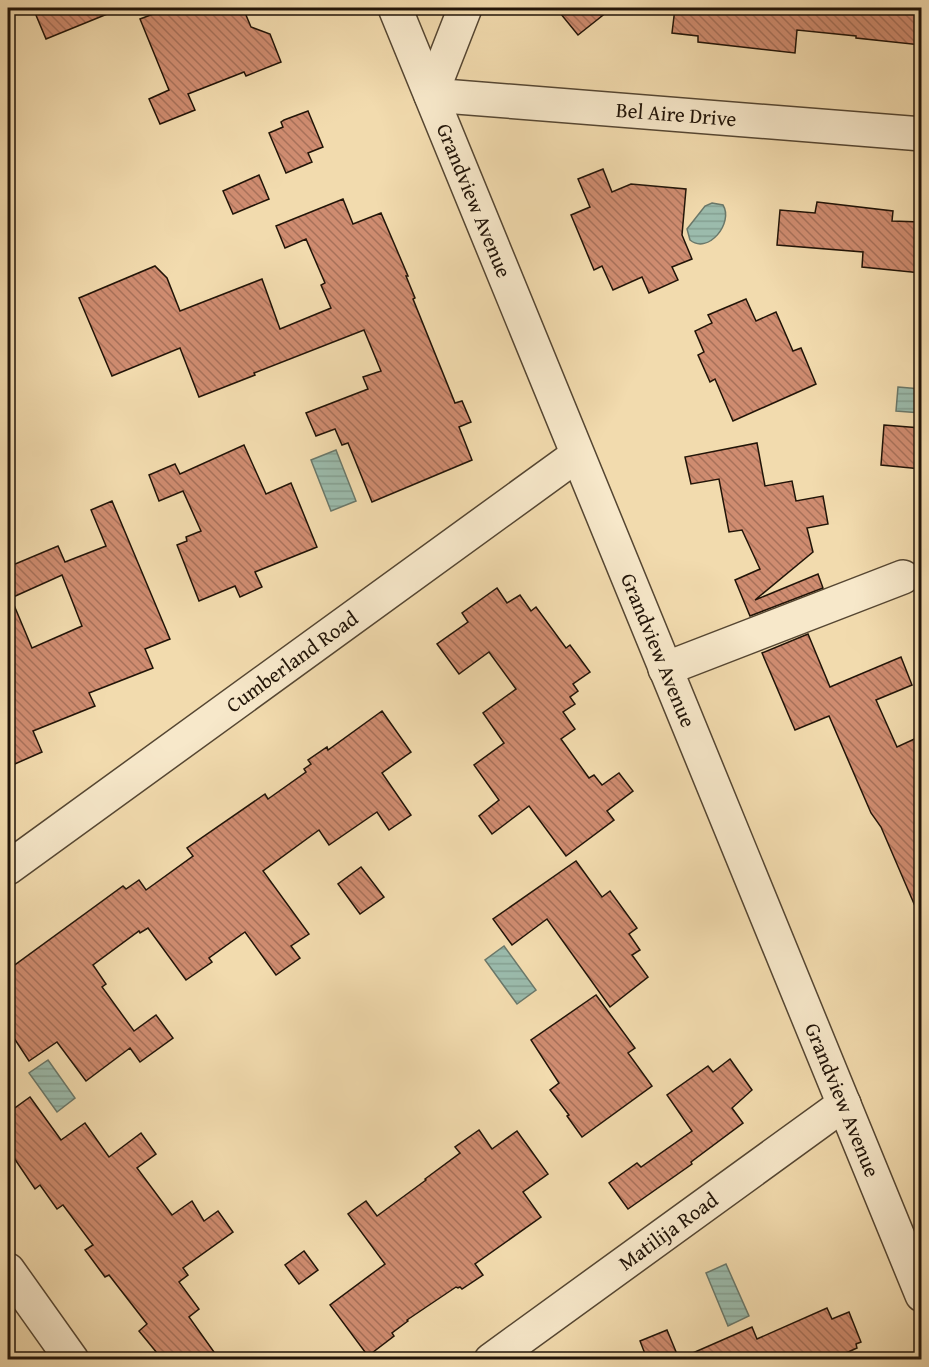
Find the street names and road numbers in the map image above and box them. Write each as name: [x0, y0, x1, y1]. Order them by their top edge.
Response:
street label: Bel Aire Drive: [615, 94, 738, 134]
street label: Grandview Avenue: [429, 118, 520, 282]
street label: Grandview Avenue: [613, 568, 704, 732]
street label: Cumberland Road: [219, 602, 365, 720]
street label: Grandview Avenue: [797, 1018, 888, 1182]
street label: Matilija Road: [612, 1184, 725, 1278]

